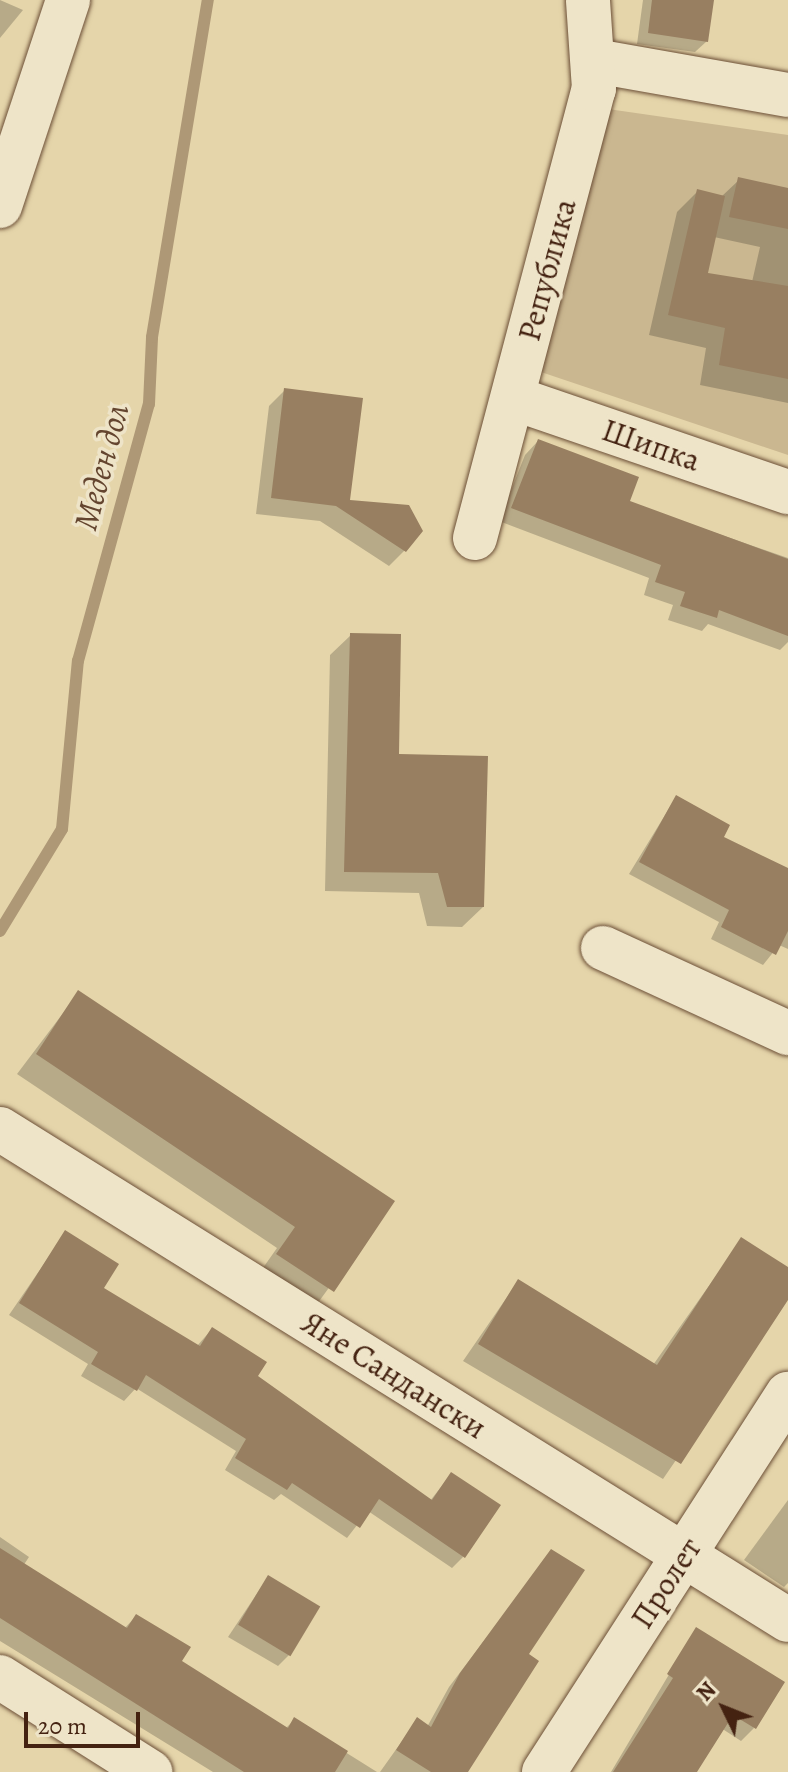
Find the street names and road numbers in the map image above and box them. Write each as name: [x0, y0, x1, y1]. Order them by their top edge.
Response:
street label: Република: [510, 195, 584, 345]
street label: Шипка: [597, 410, 705, 480]
street label: Яне Сандански: [295, 1303, 493, 1447]
street label: Пролет: [623, 1530, 709, 1636]

